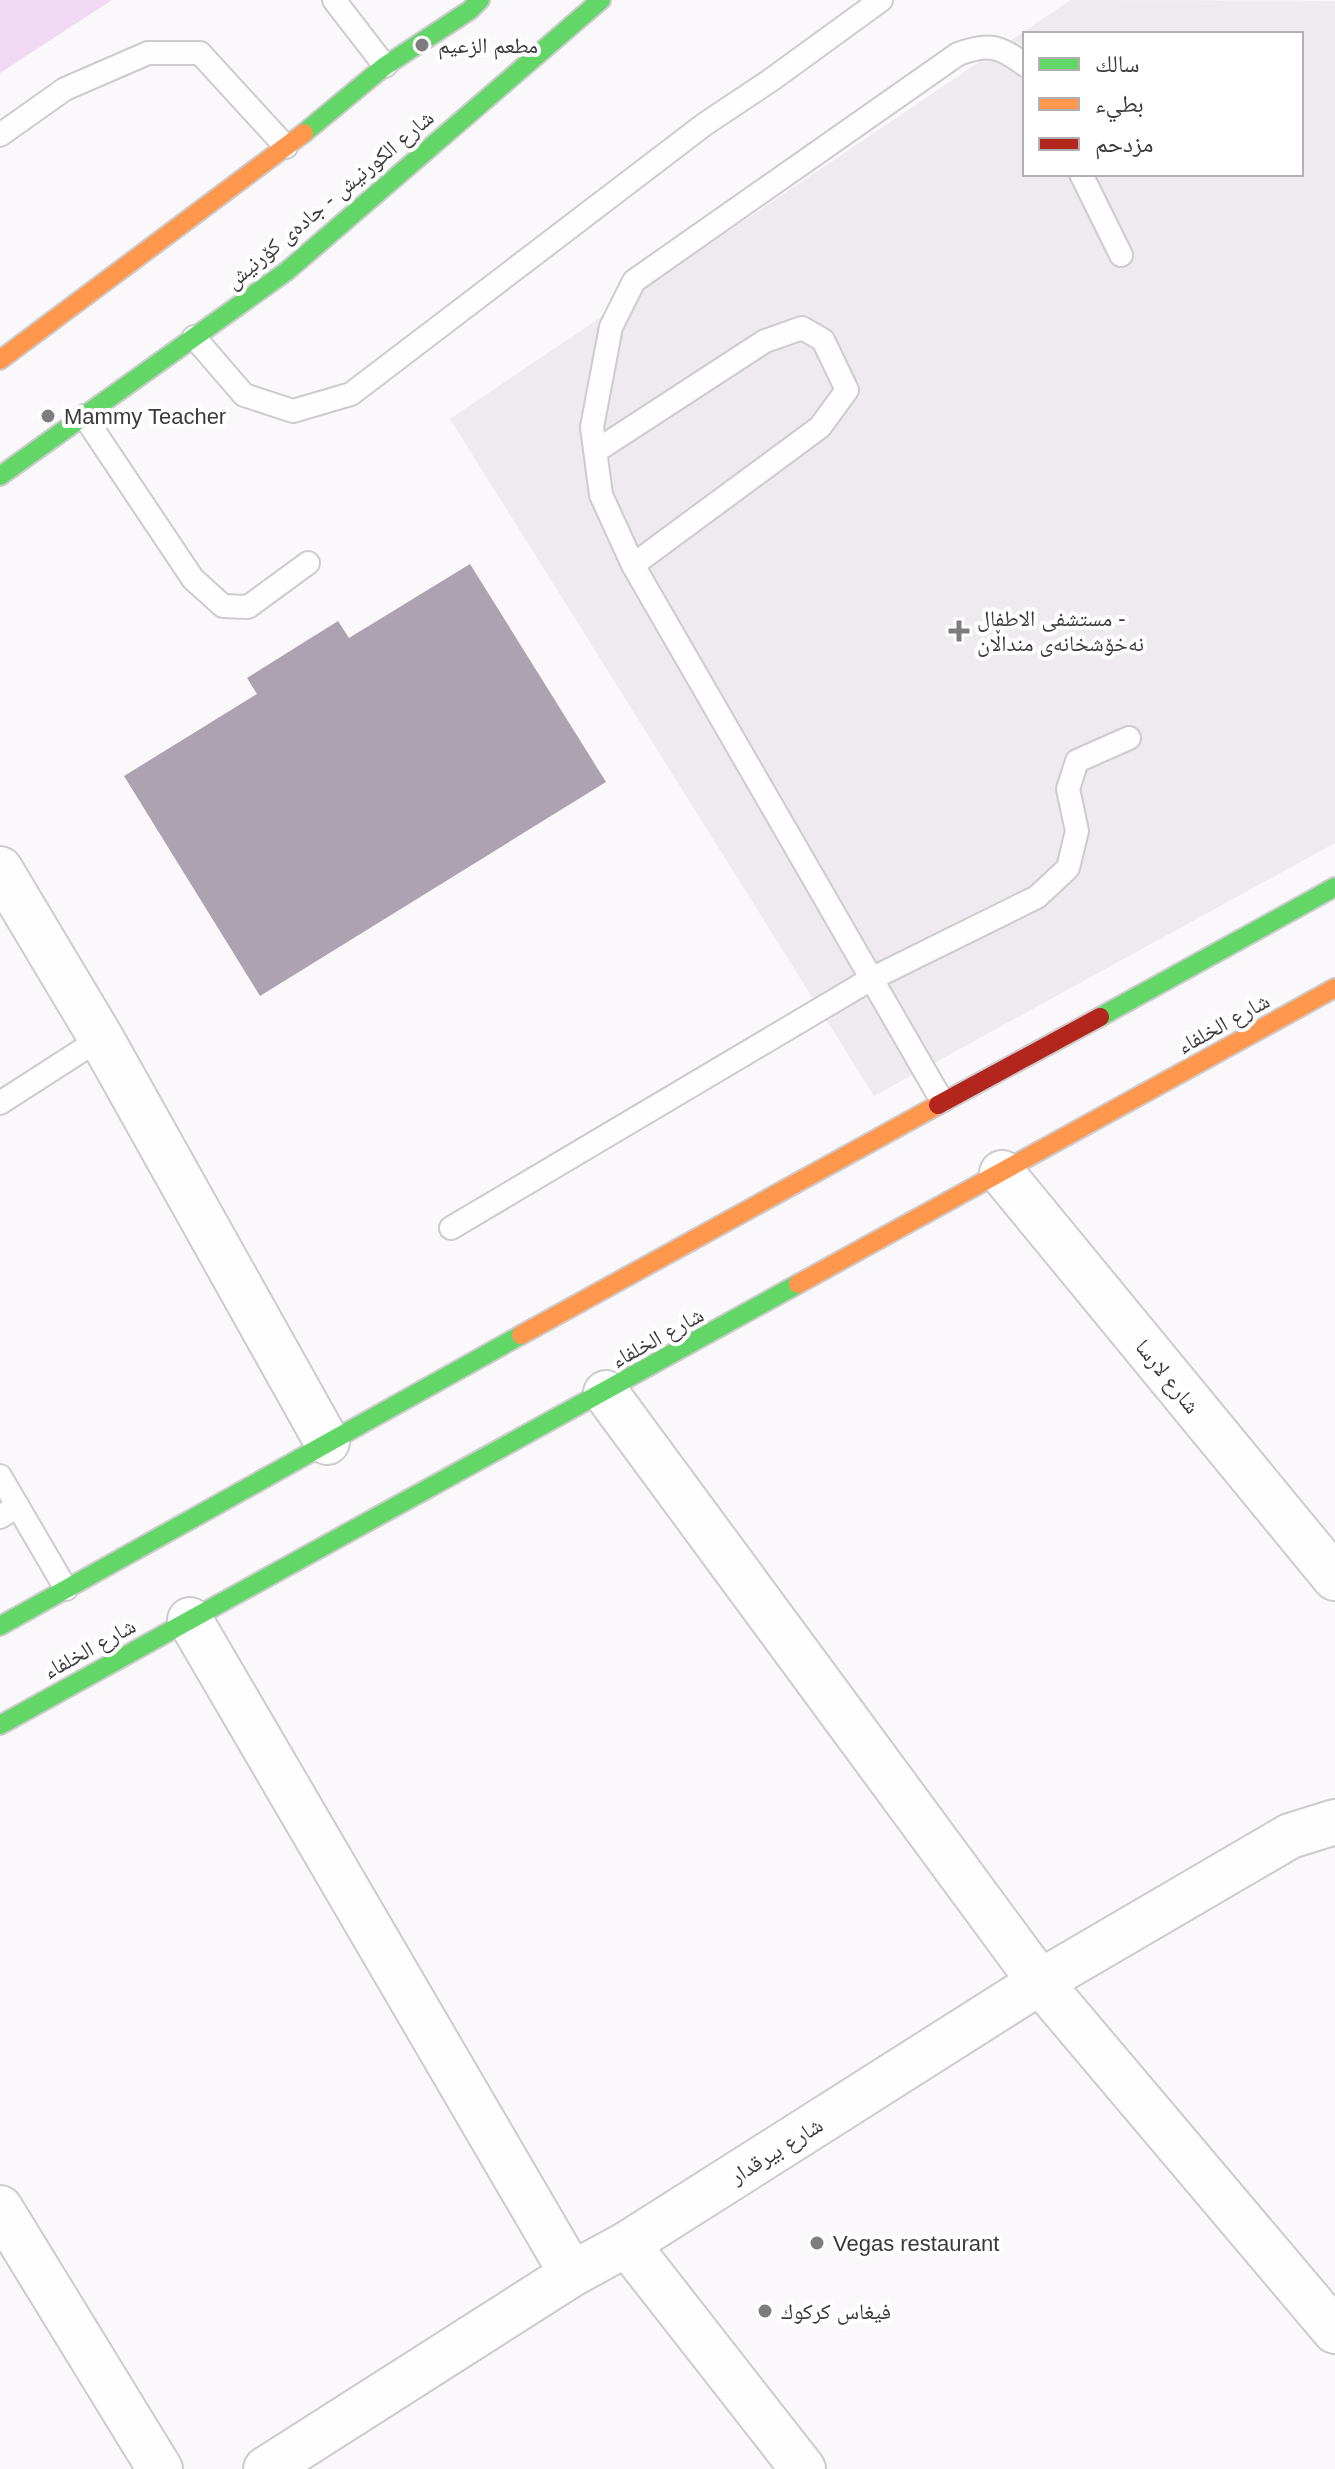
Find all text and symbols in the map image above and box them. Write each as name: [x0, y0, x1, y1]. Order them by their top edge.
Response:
legend: [1023, 32, 1303, 176]
place label: مطعم الزعيم: [438, 33, 538, 60]
marker: مطعم الزعيم: [413, 36, 431, 54]
text: سالك: [1095, 50, 1140, 77]
text: بطيء: [1095, 90, 1144, 123]
street label: شارع الكورنيش - جادەی کۆرنیش: [220, 105, 439, 295]
text: مزدحم: [1095, 130, 1154, 160]
place label: Mammy Teacher: [64, 404, 226, 429]
marker: Mammy Teacher: [39, 407, 57, 425]
place label: مستشفى الاطفال - نەخۆشخانەی منداڵان: [977, 606, 1144, 657]
marker: مستشفى الاطفال - نەخۆشخانەی منداڵان: [948, 620, 970, 642]
street label: شارع الخلفاء: [1173, 988, 1274, 1060]
street label: شارع الخلفاء: [607, 1302, 708, 1374]
street label: شارع لارسا: [1129, 1334, 1205, 1419]
street label: شارع الخلفاء: [39, 1613, 140, 1685]
street label: شارع بيرقدار: [725, 2112, 828, 2190]
place label: Vegas restaurant: [833, 2231, 999, 2256]
marker: Vegas restaurant: [808, 2234, 826, 2252]
place label: فيغاس كركوك: [781, 2299, 891, 2325]
marker: فيغاس كركوك: [756, 2302, 774, 2320]

